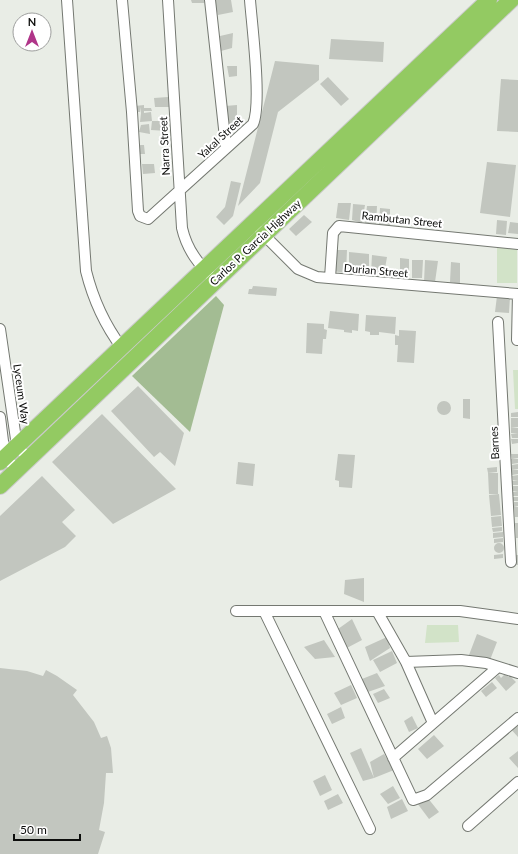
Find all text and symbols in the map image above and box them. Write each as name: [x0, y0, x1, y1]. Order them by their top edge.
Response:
north arrow: [12, 12, 52, 52]
text: N: [28, 15, 36, 28]
street label: Yakal Street: [195, 113, 245, 161]
street label: Narra Street: [156, 116, 172, 176]
street label: Carlos P. Garcia Highway: [207, 196, 304, 288]
street label: Rambutan Street: [361, 208, 443, 230]
street label: Durian Street: [343, 261, 409, 279]
street label: Lyceum Way: [11, 363, 33, 425]
street label: Barnes: [487, 426, 501, 460]
scale bar: [14, 816, 80, 842]
text: 50 m: [20, 822, 47, 837]

